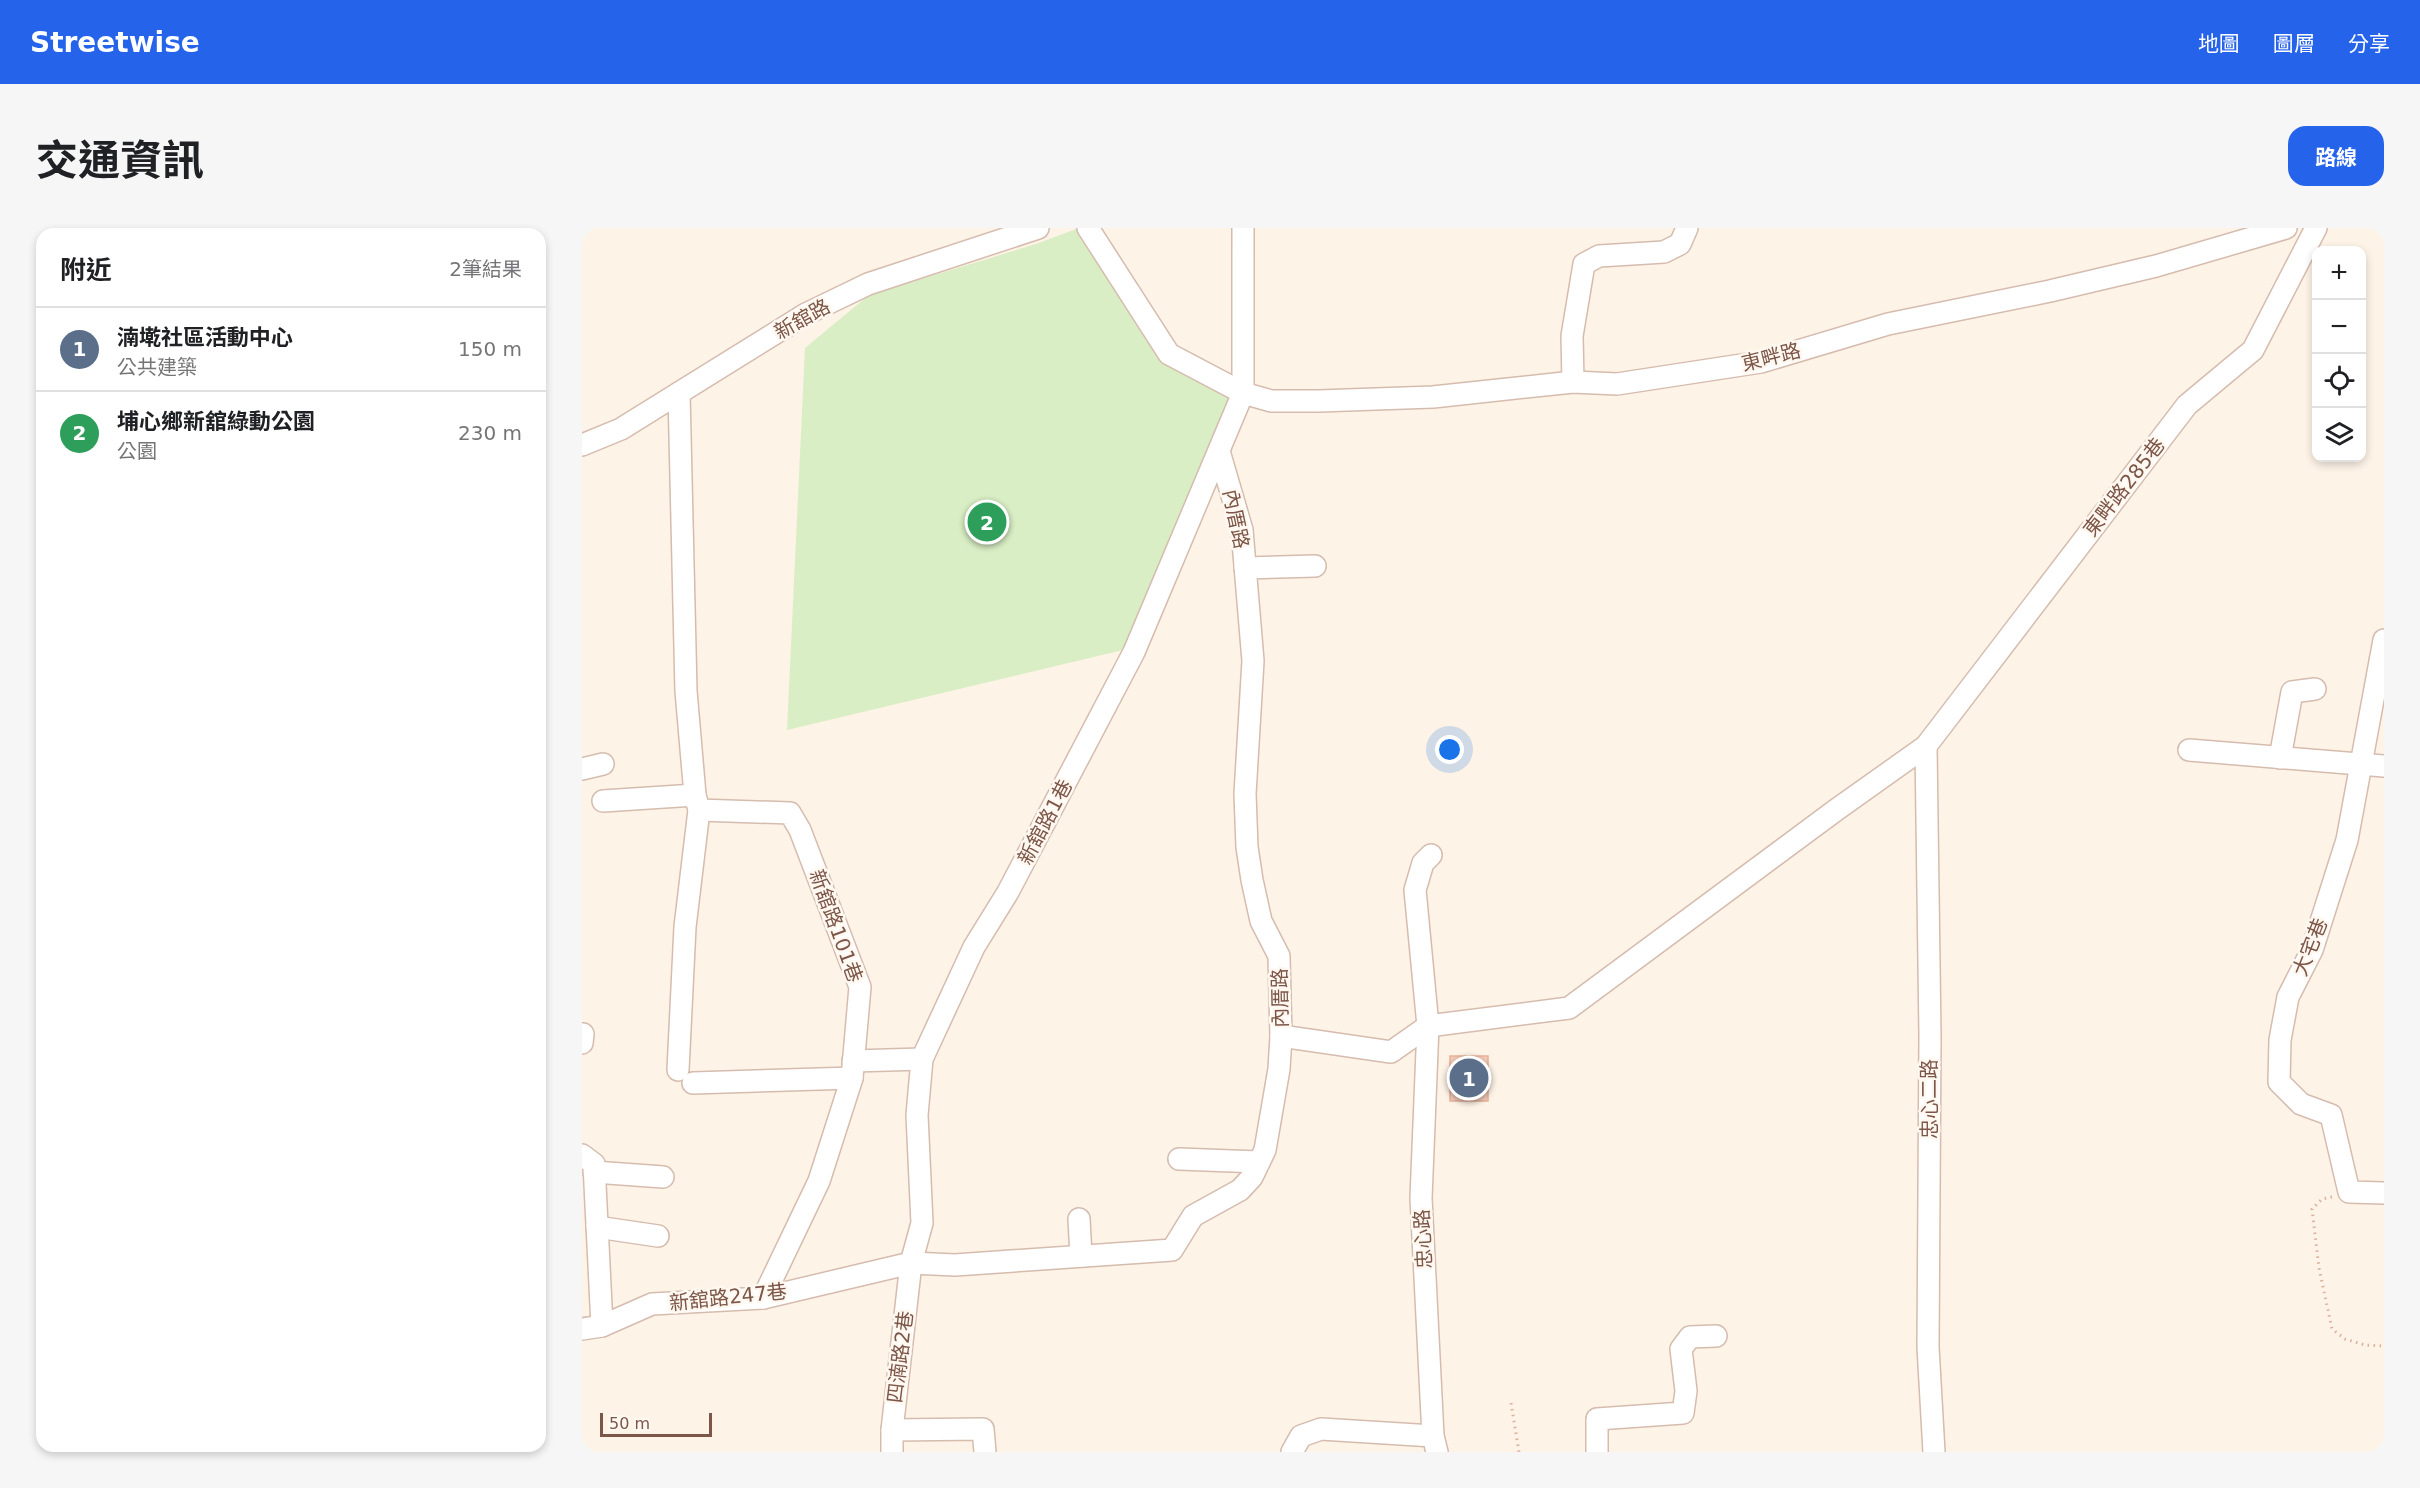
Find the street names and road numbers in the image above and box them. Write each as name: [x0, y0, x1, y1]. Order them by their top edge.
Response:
street label: 新舘路: [770, 294, 834, 344]
street label: 東畔路: [1739, 338, 1803, 376]
street label: 東畔路285巷: [2078, 433, 2170, 541]
street label: 內厝路: [1218, 487, 1254, 551]
street label: 新舘路1巷: [1013, 775, 1077, 869]
street label: 新舘路101巷: [805, 866, 867, 986]
street label: 大宅巷: [2288, 915, 2332, 979]
street label: 內厝路: [1267, 968, 1293, 1028]
street label: 忠心二路: [1917, 1059, 1941, 1139]
street label: 忠心路: [1409, 1208, 1437, 1270]
street label: 新舘路247巷: [668, 1279, 788, 1315]
street label: 四湳路2巷: [882, 1310, 918, 1404]

